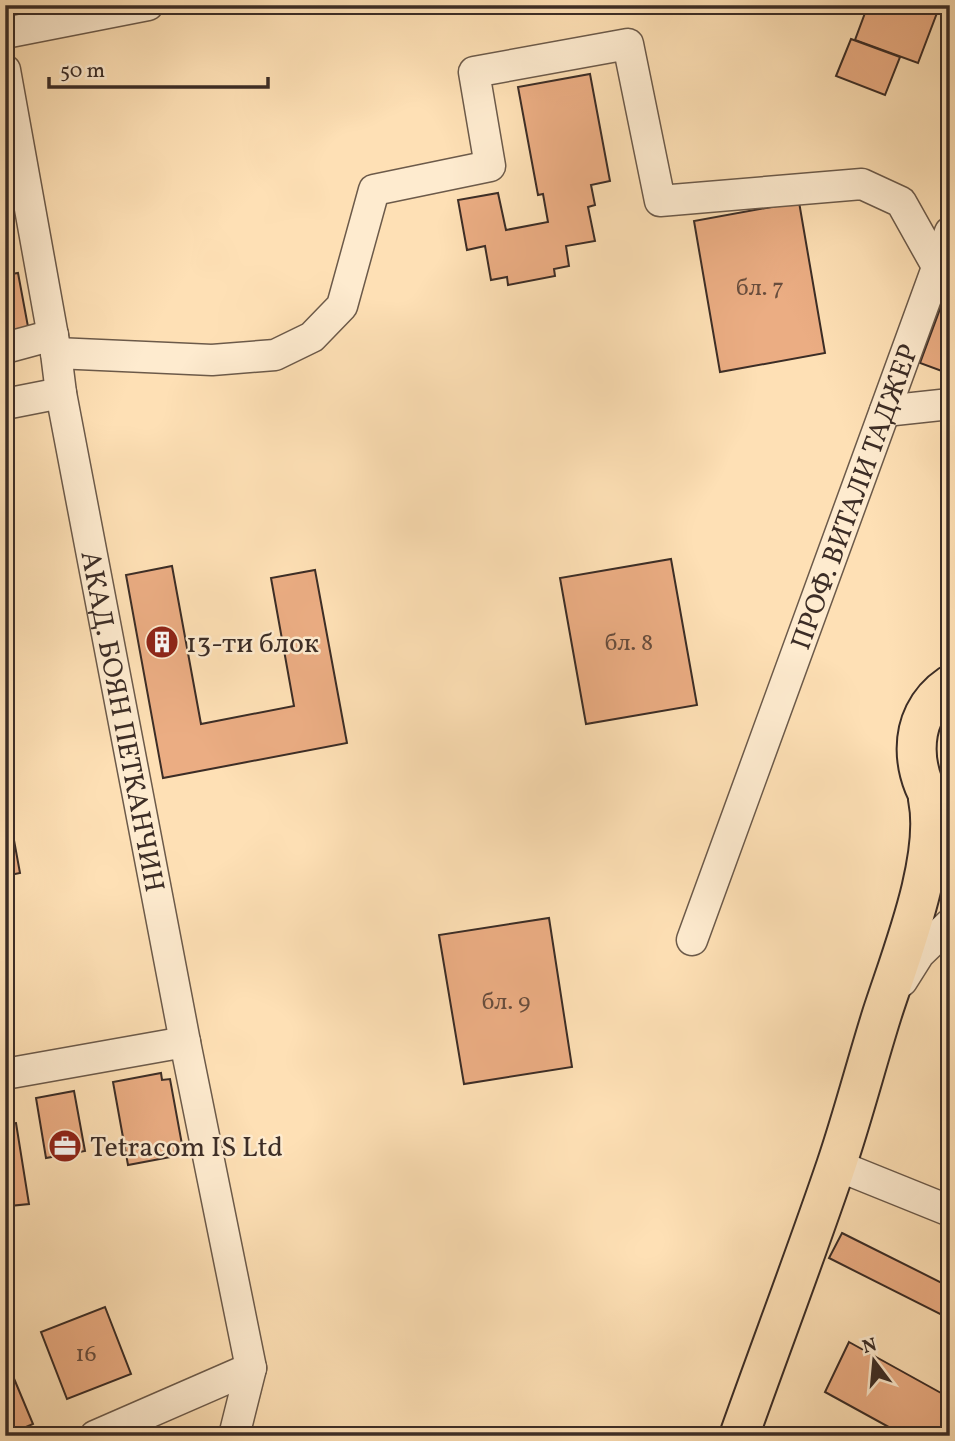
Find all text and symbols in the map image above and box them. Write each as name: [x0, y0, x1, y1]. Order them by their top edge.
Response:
scale bar: [49, 46, 268, 90]
text: 50 m: [60, 57, 105, 86]
house number: бл. 7: [736, 272, 784, 306]
street label: ПРОФ. ВИТАЛИ ТАДЖЕР: [782, 339, 929, 656]
street label: АКАД. БОЯН ПЕТКАНЧИН: [70, 548, 173, 896]
building icon: 13-ти блок: [143, 623, 181, 661]
place label: 13-ти блок: [186, 625, 319, 664]
house number: бл. 8: [605, 627, 653, 661]
house number: бл. 9: [482, 986, 530, 1020]
office icon: Tetracom IS Ltd: [46, 1127, 84, 1165]
place label: Tetracom IS Ltd: [90, 1129, 283, 1168]
north arrow: [839, 1326, 909, 1396]
text: N: [860, 1332, 880, 1361]
house number: 16: [75, 1338, 97, 1372]

